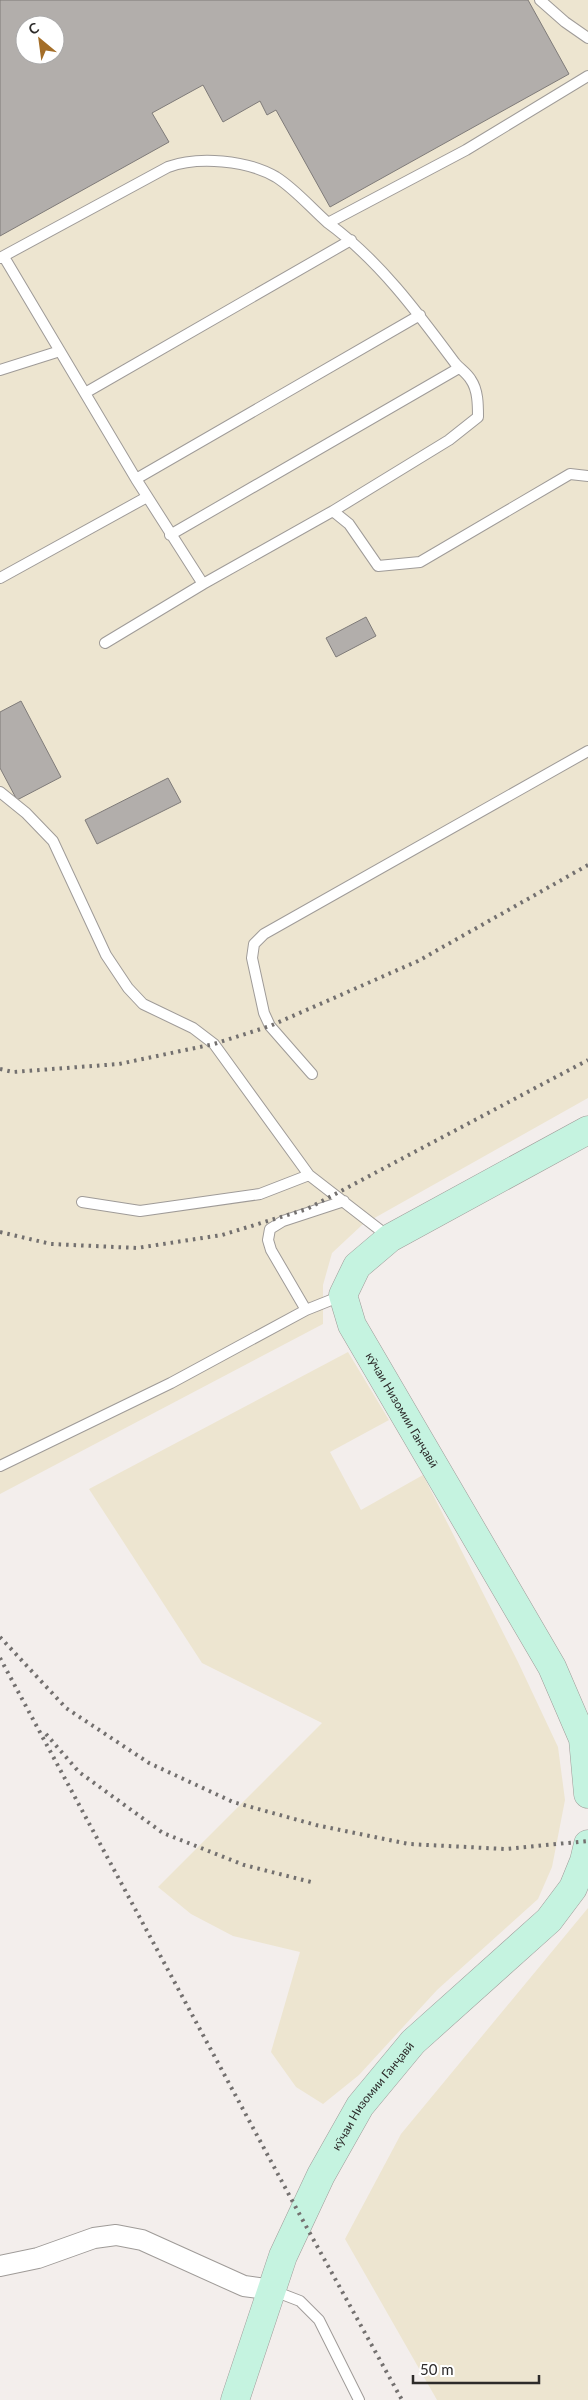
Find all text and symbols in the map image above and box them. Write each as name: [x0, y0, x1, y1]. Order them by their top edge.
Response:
north arrow: [15, 15, 65, 65]
text: С: [25, 18, 42, 38]
street label: кӯчаи Низомии Ганҷавӣ: [363, 1350, 442, 1470]
street label: кӯчаи Низомии Ганҷавӣ: [328, 2038, 417, 2153]
scale bar: [413, 2352, 539, 2384]
text: 50 m: [420, 2360, 454, 2378]

